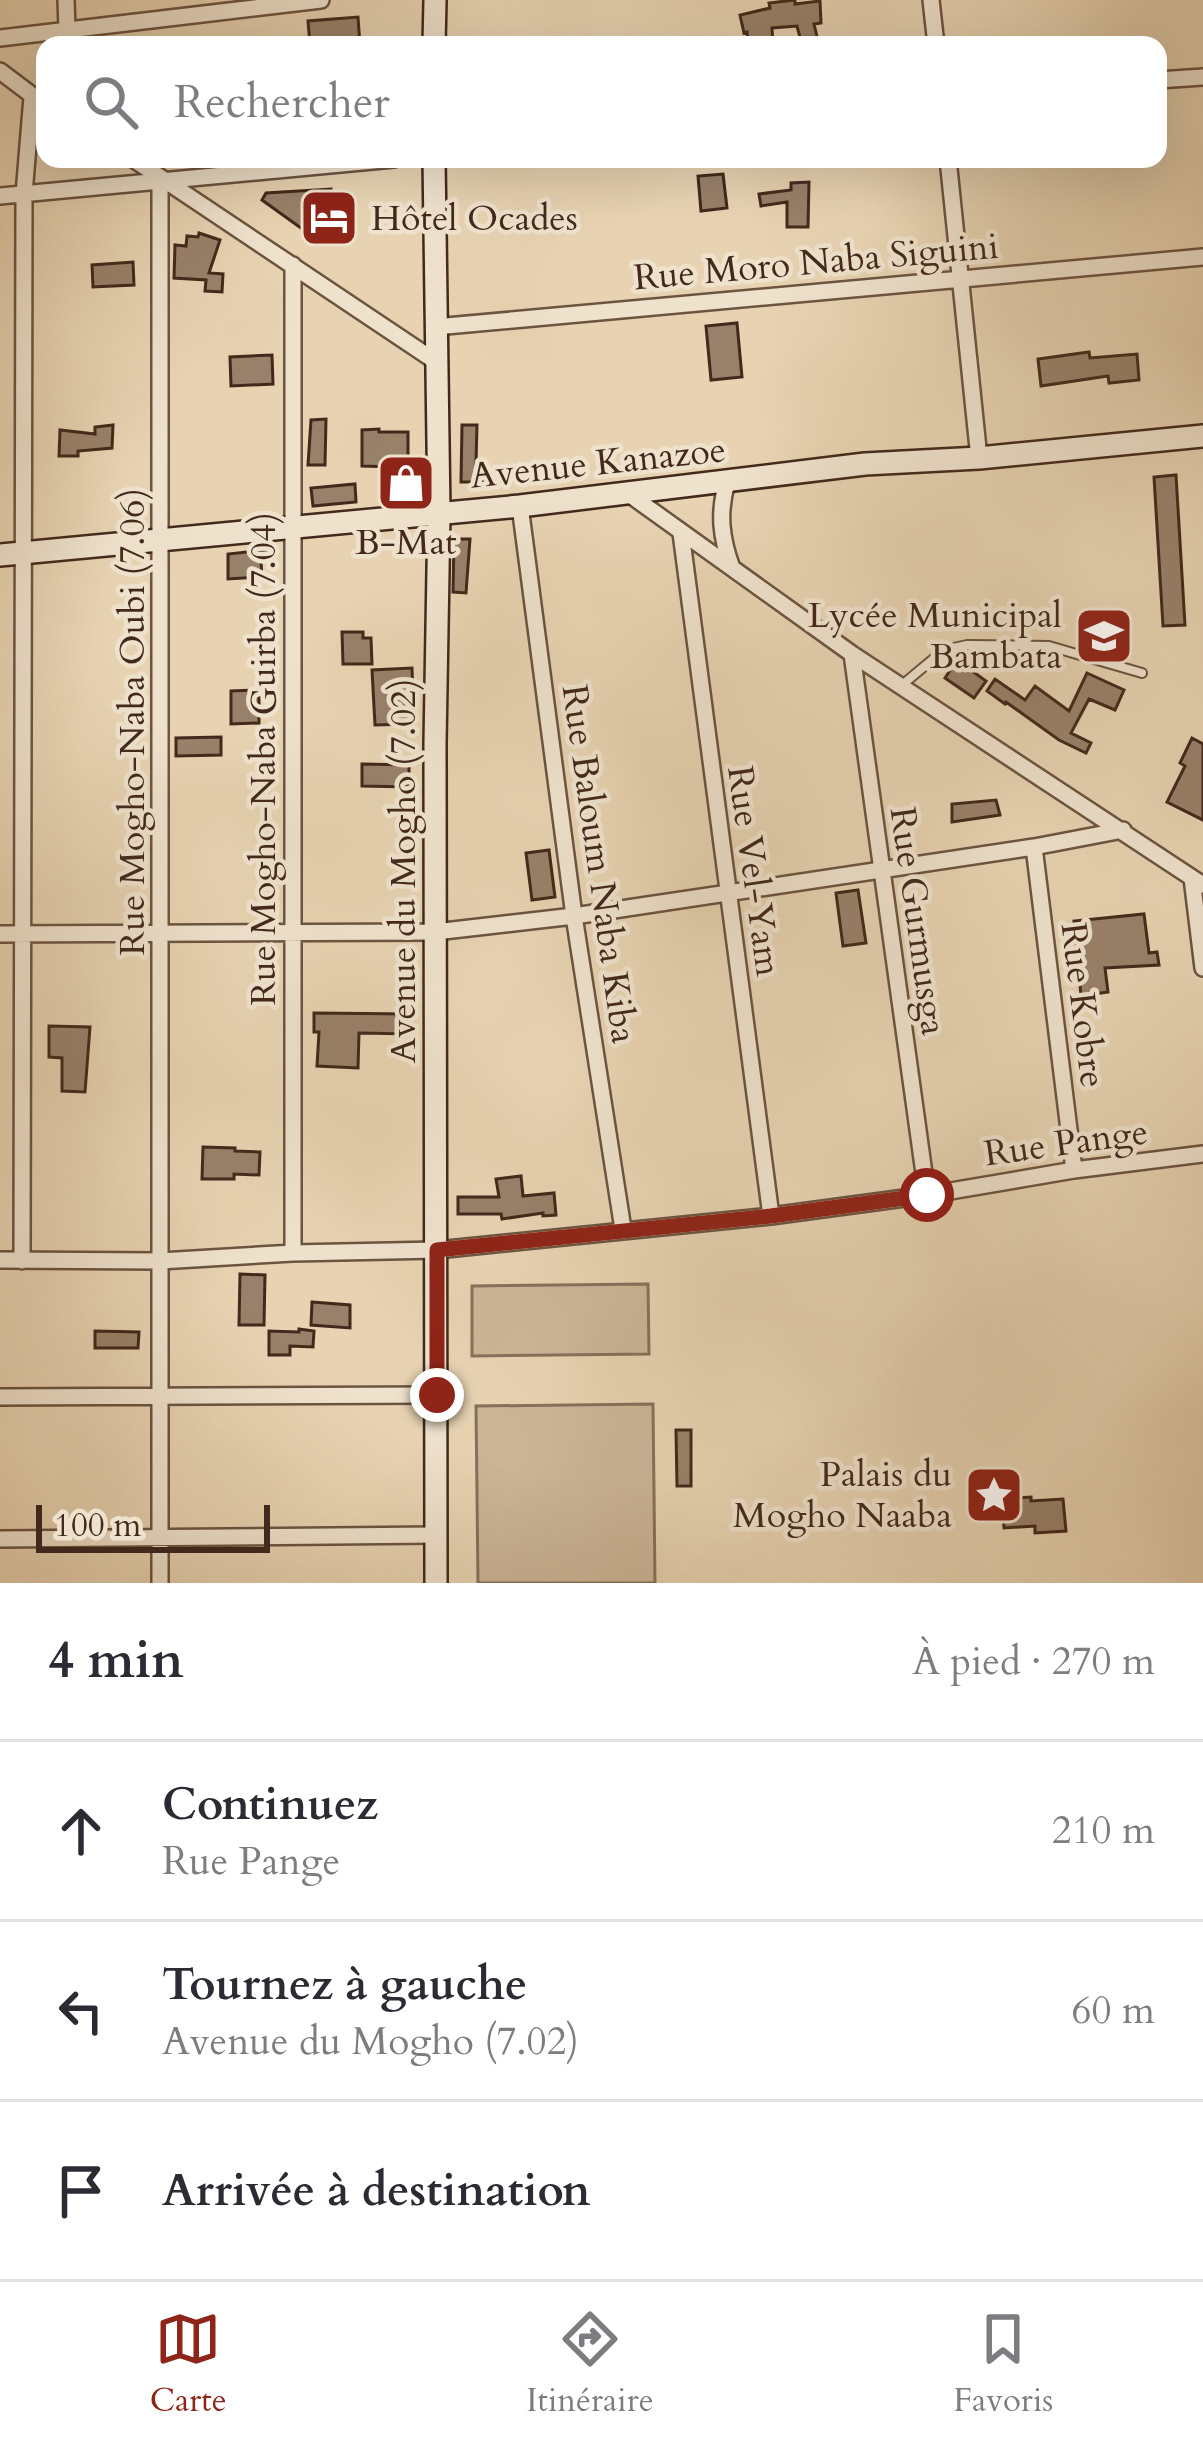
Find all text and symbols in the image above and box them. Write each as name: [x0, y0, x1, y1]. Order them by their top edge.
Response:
search box: [36, 36, 1167, 168]
icon: search: [78, 69, 144, 135]
text: Rechercher: [174, 72, 390, 133]
hotel icon: Hôtel Ocades: [298, 187, 360, 249]
place label: Hôtel Ocades: [371, 194, 578, 243]
street label: Rue Moro Naba Siguini: [632, 222, 1000, 302]
street label: Avenue Kanazoe: [468, 425, 728, 501]
shop icon: B-Mat: [375, 452, 437, 514]
street label: Rue Mogho-Naba Oubi (7.06): [108, 488, 157, 956]
street label: Rue Mogho-Naba Guirba (7.04): [239, 512, 288, 1006]
place label: B-Mat: [355, 518, 457, 567]
place label: Lycée Municipal Bambata: [808, 591, 1062, 681]
school or university icon: Lycée Municipal Bambata: [1073, 605, 1135, 667]
street label: Avenue du Mogho (7.02): [379, 679, 428, 1063]
street label: Rue Baloum Naba Kiba: [550, 681, 649, 1047]
street label: Rue Vel-Yam: [715, 763, 793, 980]
street label: Rue Gurmusga: [878, 804, 958, 1039]
street label: Rue Kobre: [1049, 920, 1117, 1090]
street label: Rue Pange: [981, 1107, 1151, 1179]
route start: [900, 1168, 954, 1222]
route end: [410, 1368, 464, 1422]
place label: Palais du Mogho Naaba: [733, 1450, 952, 1540]
place icon: Palais du Mogho Naaba: [963, 1464, 1025, 1526]
scale bar: [36, 1499, 270, 1552]
text: 100 m: [54, 1503, 141, 1548]
text: 4 min: [48, 1626, 184, 1696]
text: À pied · 270 m: [912, 1635, 1155, 1688]
text: Continuez: [162, 1774, 378, 1835]
icon: ahead: [48, 1798, 114, 1864]
text: 210 m: [1052, 1804, 1155, 1857]
text: Rue Pange: [162, 1835, 340, 1888]
text: Tournez à gauche: [162, 1954, 527, 2015]
icon: left: [48, 1978, 114, 2044]
text: 60 m: [1072, 1984, 1155, 2037]
text: Avenue du Mogho (7.02): [162, 2015, 579, 2068]
icon: arrive: [48, 2158, 114, 2224]
text: Arrivée à destination: [162, 2160, 591, 2221]
tab: Carte: [150, 2306, 227, 2423]
tab: Itinéraire: [526, 2306, 654, 2423]
tab: Favoris: [953, 2306, 1053, 2423]

